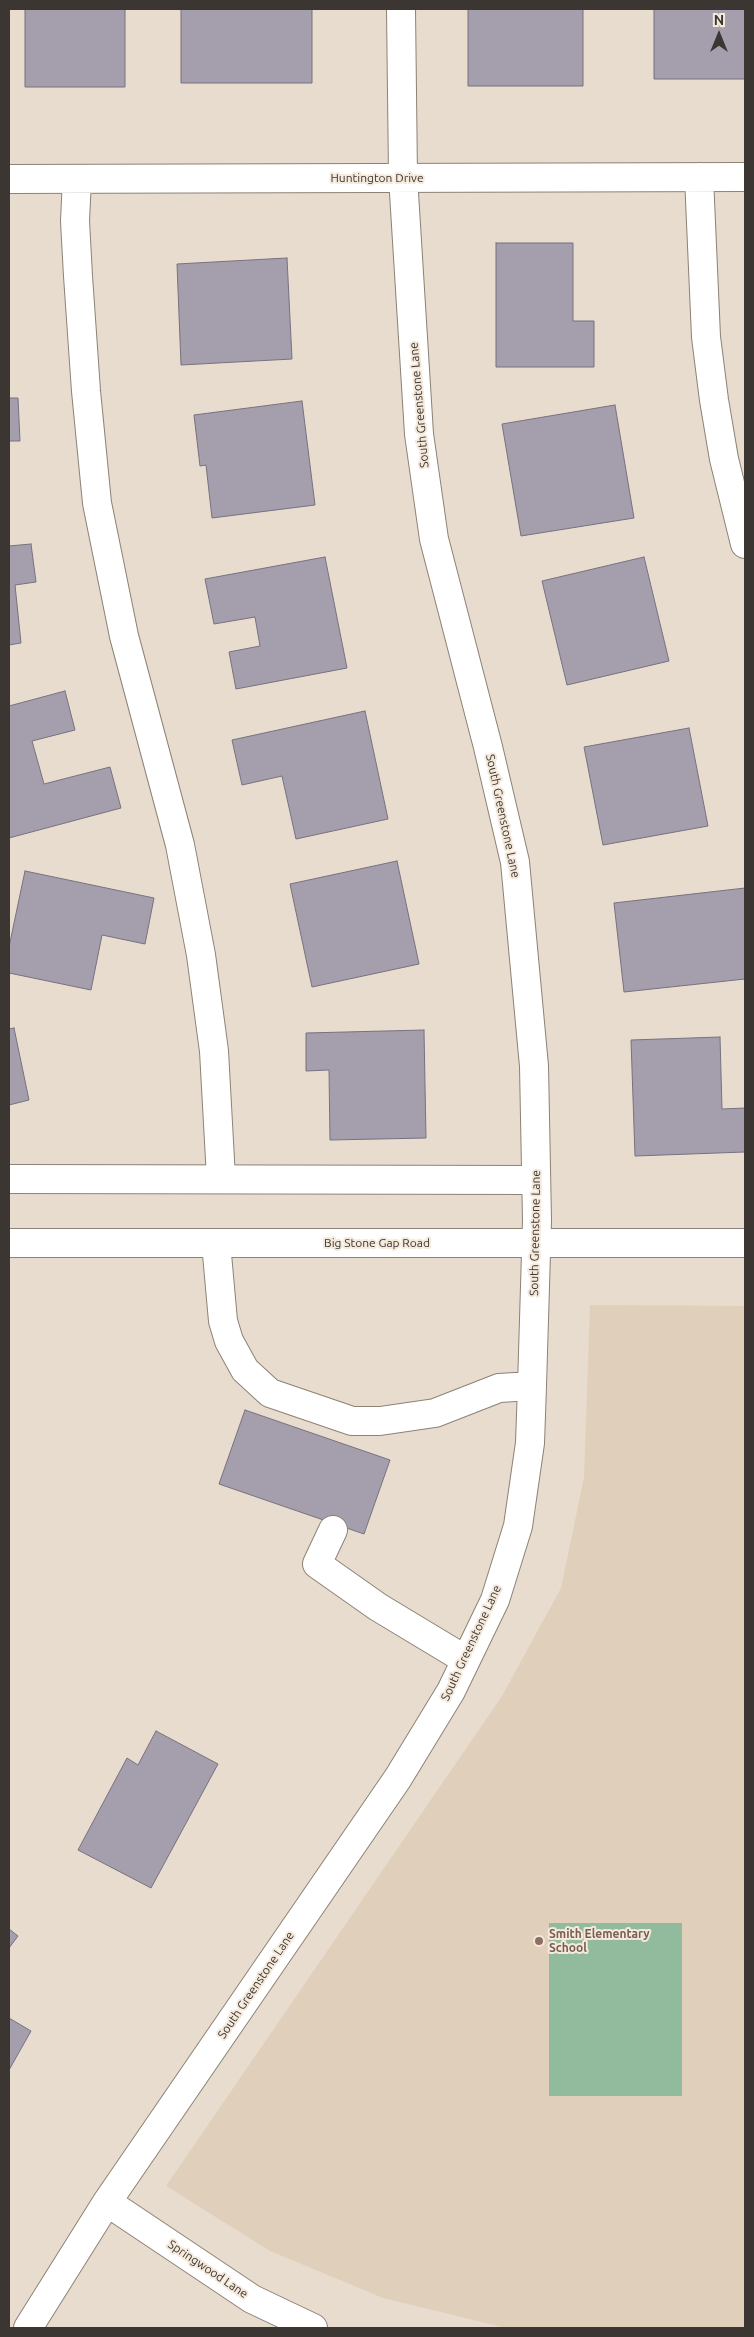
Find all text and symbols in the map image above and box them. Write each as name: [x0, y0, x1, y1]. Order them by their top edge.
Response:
north arrow: [694, 10, 744, 60]
text: N: [714, 12, 724, 28]
street label: Huntington Drive: [330, 171, 424, 185]
street label: South Greenstone Lane: [406, 342, 432, 468]
street label: South Greenstone Lane: [483, 753, 523, 879]
street label: South Greenstone Lane: [527, 1170, 543, 1296]
street label: Big Stone Gap Road: [324, 1236, 430, 1250]
street label: South Greenstone Lane: [438, 1583, 504, 1703]
place label: Smith Elementary School: [549, 1927, 650, 1955]
street label: South Greenstone Lane: [215, 1929, 297, 2041]
marker: Smith Elementary School: [533, 1935, 545, 1947]
street label: Springwood Lane: [165, 2237, 251, 2301]

